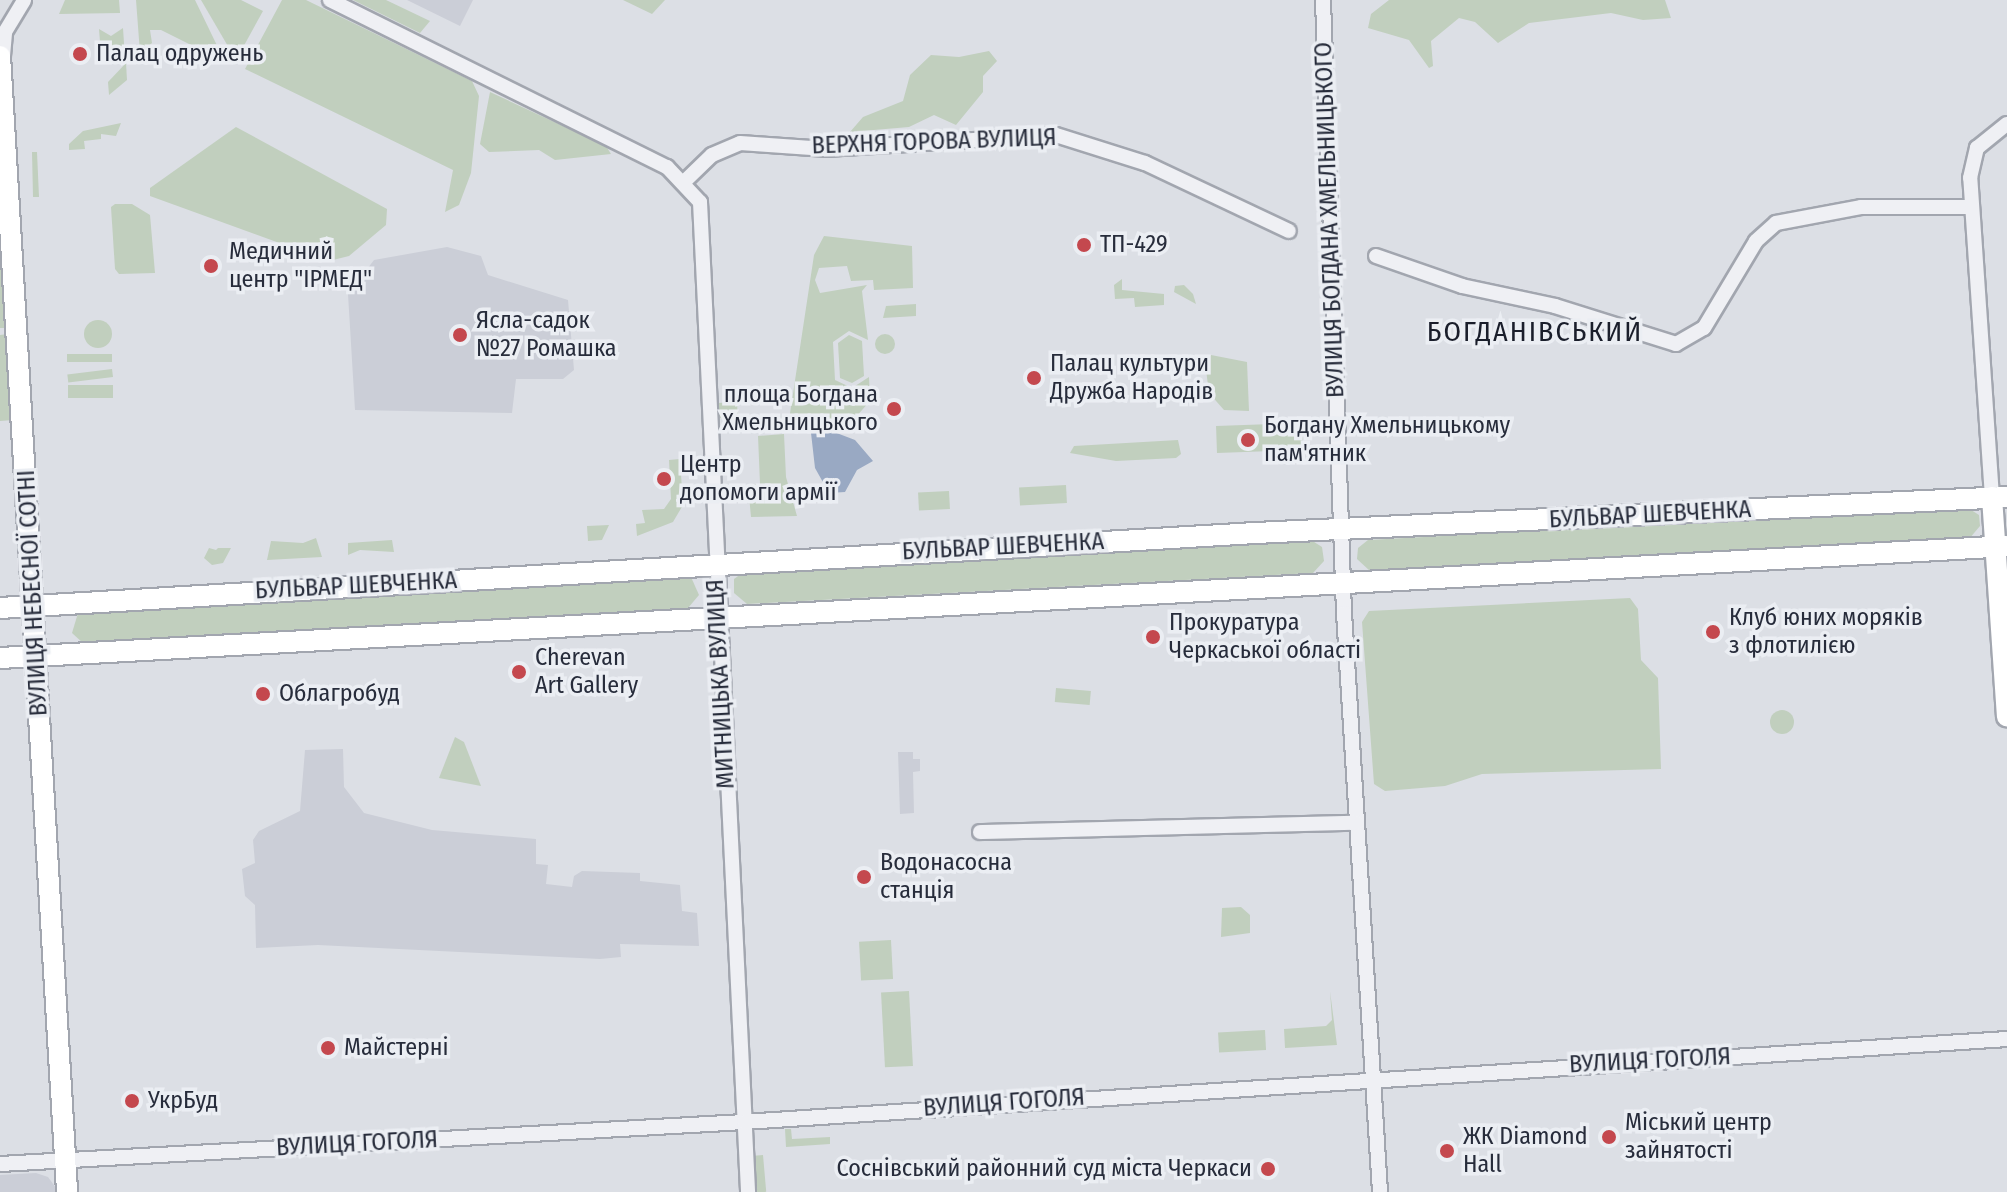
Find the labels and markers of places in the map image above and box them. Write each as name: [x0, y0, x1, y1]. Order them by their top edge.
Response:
place label: Палац одружень: [96, 40, 263, 68]
marker: Палац одружень: [71, 45, 89, 63]
place label: ТП-429: [1100, 231, 1168, 259]
marker: ТП-429: [1075, 236, 1093, 254]
place label: Медичний центр "ІРМЕД": [229, 238, 372, 294]
marker: Медичний центр "ІРМЕД": [200, 255, 222, 277]
place label: Ясла-садок №27 Ромашка: [476, 307, 617, 363]
marker: Ясла-садок №27 Ромашка: [451, 326, 469, 344]
place label: Палац культури Дружба Народів: [1050, 350, 1213, 406]
marker: Палац культури Дружба Народів: [1025, 369, 1043, 387]
place label: площа Богдана Хмельницького: [722, 381, 878, 437]
marker: площа Богдана Хмельницького: [885, 400, 903, 418]
place label: Богдану Хмельницькому пам'ятник: [1264, 412, 1510, 468]
marker: Богдану Хмельницькому пам'ятник: [1239, 431, 1257, 449]
place label: Центр допомоги армії: [680, 451, 837, 507]
marker: Центр допомоги армії: [655, 470, 673, 488]
place label: Клуб юних моряків з флотилією: [1729, 604, 1923, 660]
place label: Прокуратура Черкаської області: [1169, 609, 1361, 665]
marker: Клуб юних моряків з флотилією: [1704, 623, 1722, 641]
marker: Прокуратура Черкаської області: [1144, 628, 1162, 646]
place label: Cherevan Art Gallery: [535, 644, 638, 700]
marker: Cherevan Art Gallery: [510, 663, 528, 681]
place label: Облагробуд: [279, 680, 400, 708]
marker: Облагробуд: [254, 685, 272, 703]
place label: Водонасосна станція: [880, 849, 1012, 905]
marker: Водонасосна станція: [855, 868, 873, 886]
place label: Майстерні: [344, 1034, 449, 1062]
marker: Майстерні: [319, 1039, 337, 1057]
place label: УкрБуд: [148, 1087, 218, 1115]
marker: УкрБуд: [123, 1092, 141, 1110]
place label: Міський центр зайнятості: [1625, 1109, 1772, 1165]
place label: ЖК Diamond Hall: [1463, 1123, 1588, 1179]
marker: Міський центр зайнятості: [1600, 1128, 1618, 1146]
marker: ЖК Diamond Hall: [1438, 1142, 1456, 1160]
place label: Соснівський районний суд міста Черкаси: [836, 1155, 1252, 1183]
marker: Соснівський районний суд міста Черкаси: [1259, 1160, 1277, 1178]

